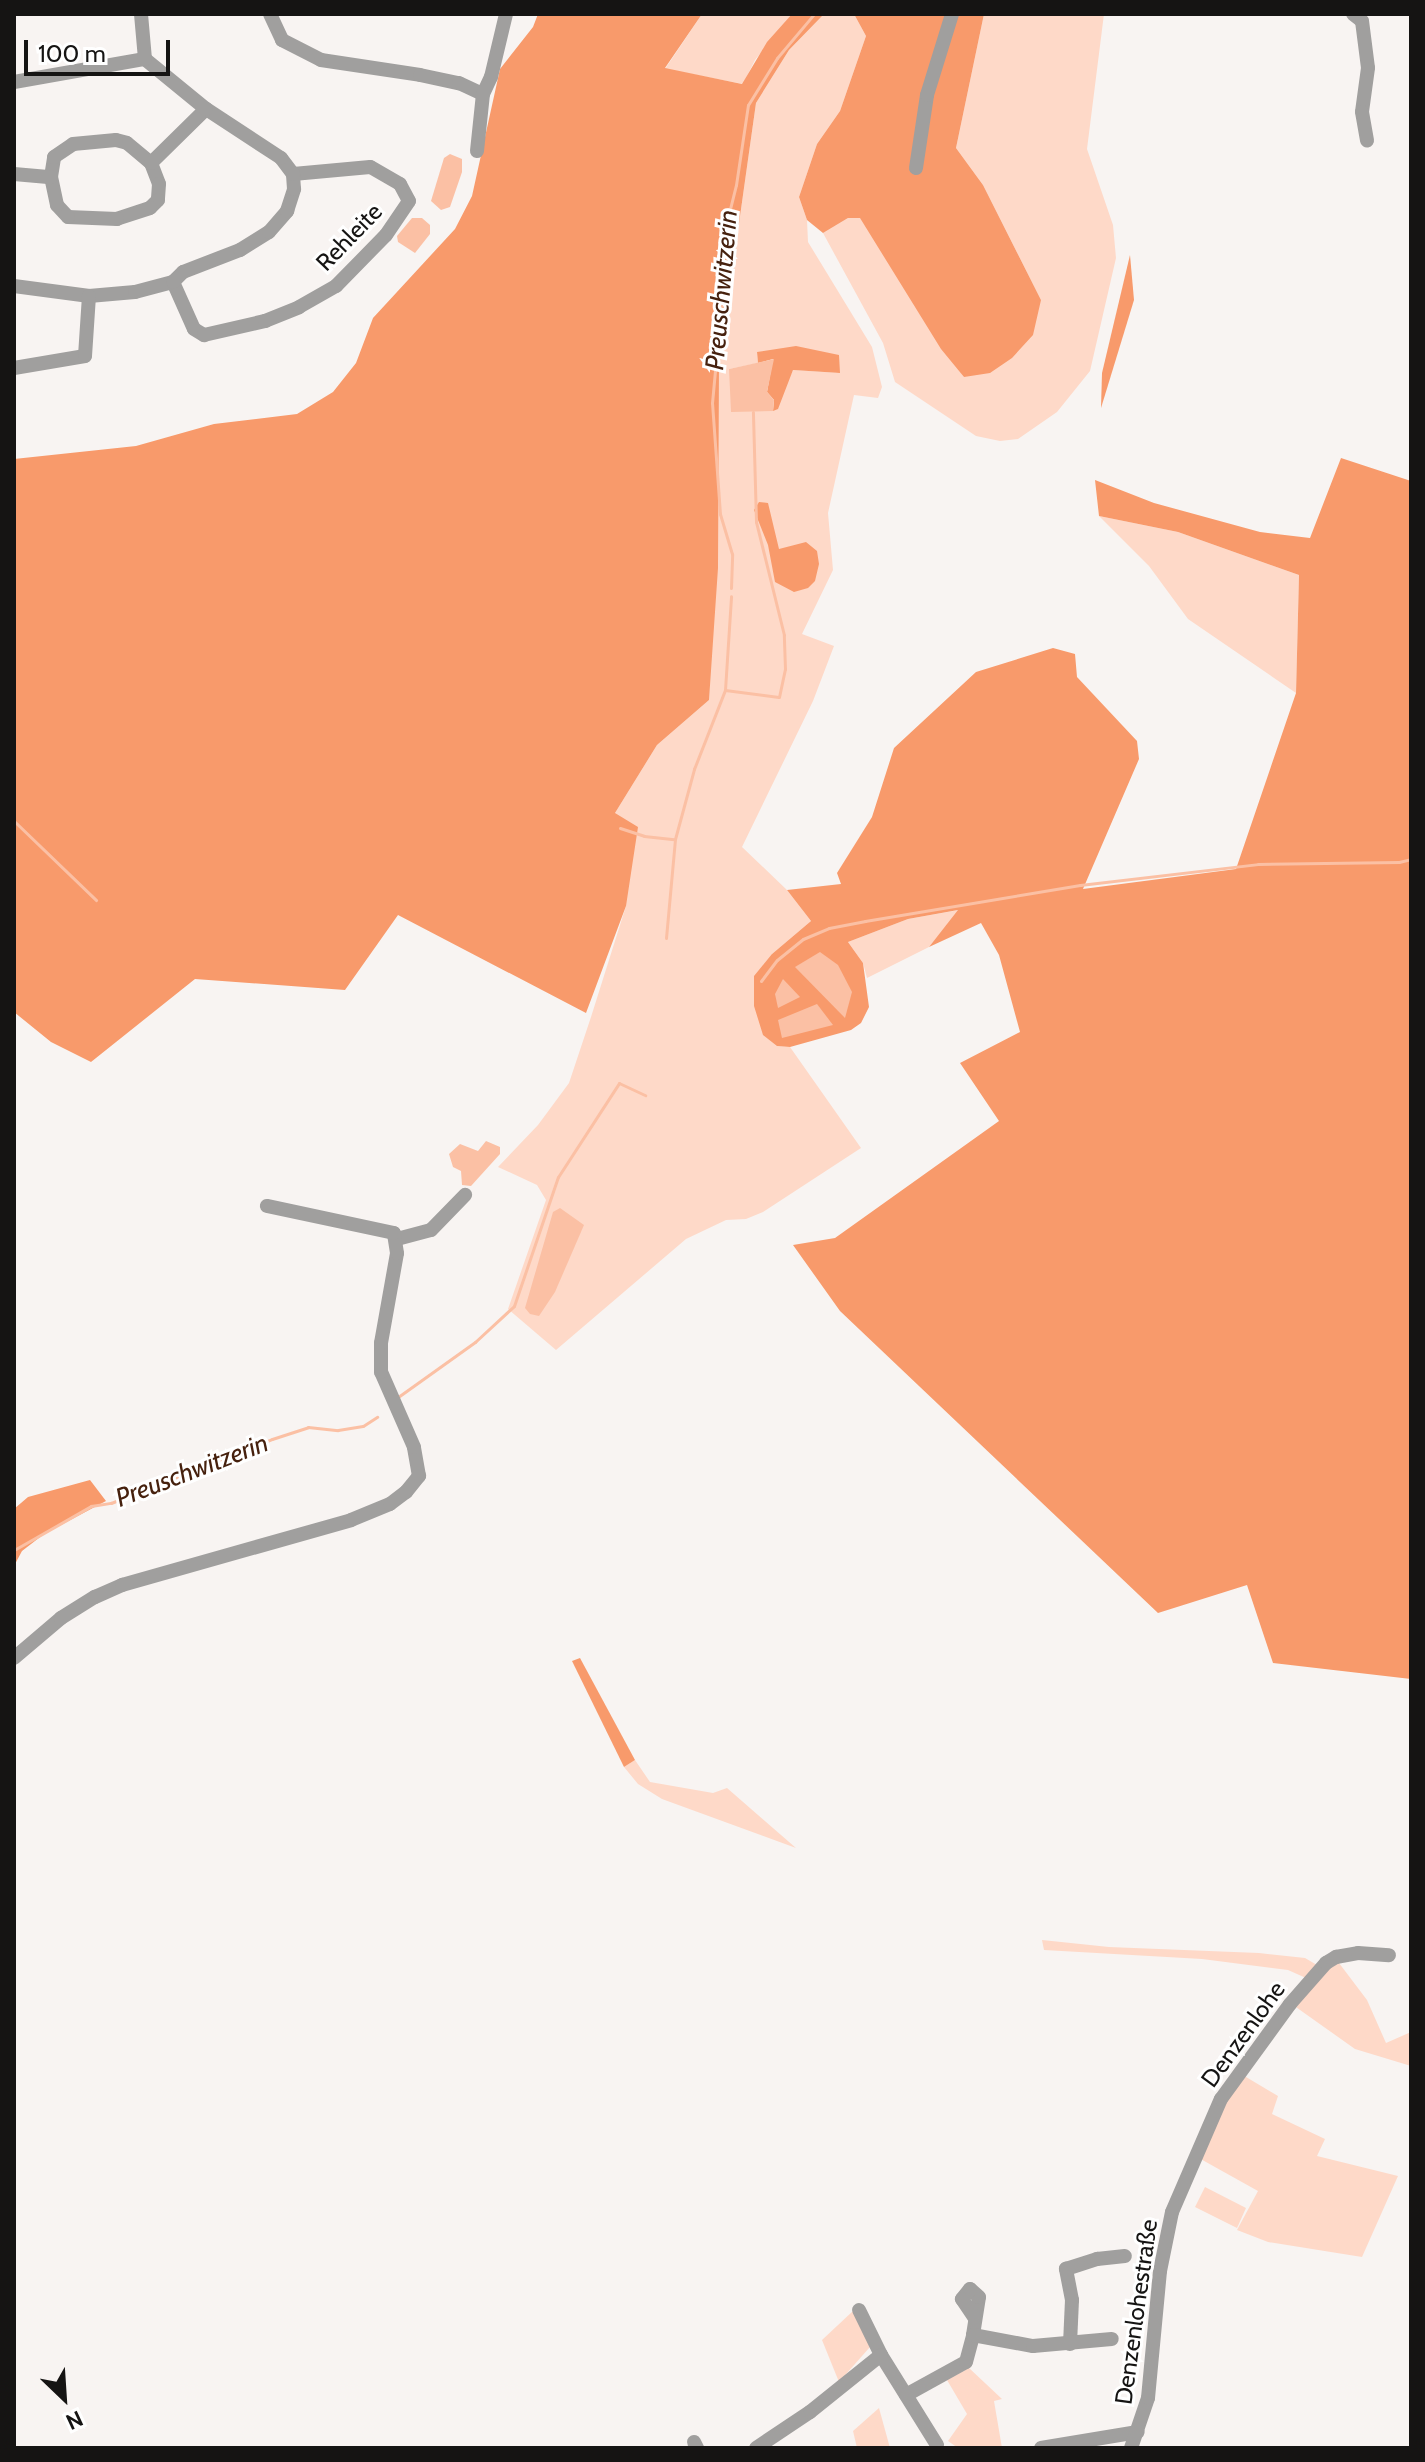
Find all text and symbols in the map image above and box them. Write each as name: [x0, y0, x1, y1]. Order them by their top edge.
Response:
scale bar: [28, 24, 174, 74]
text: 100 m: [38, 39, 106, 68]
street label: Rehleite: [310, 197, 388, 277]
water label: Preuschwitzerin: [699, 209, 745, 371]
water label: Preuschwitzerin: [111, 1428, 273, 1514]
street label: Denzenlohe: [1195, 1975, 1291, 2093]
street label: Denzenlohestraße: [1109, 2218, 1163, 2406]
north arrow: [24, 2358, 104, 2438]
text: N: [62, 2405, 87, 2436]

